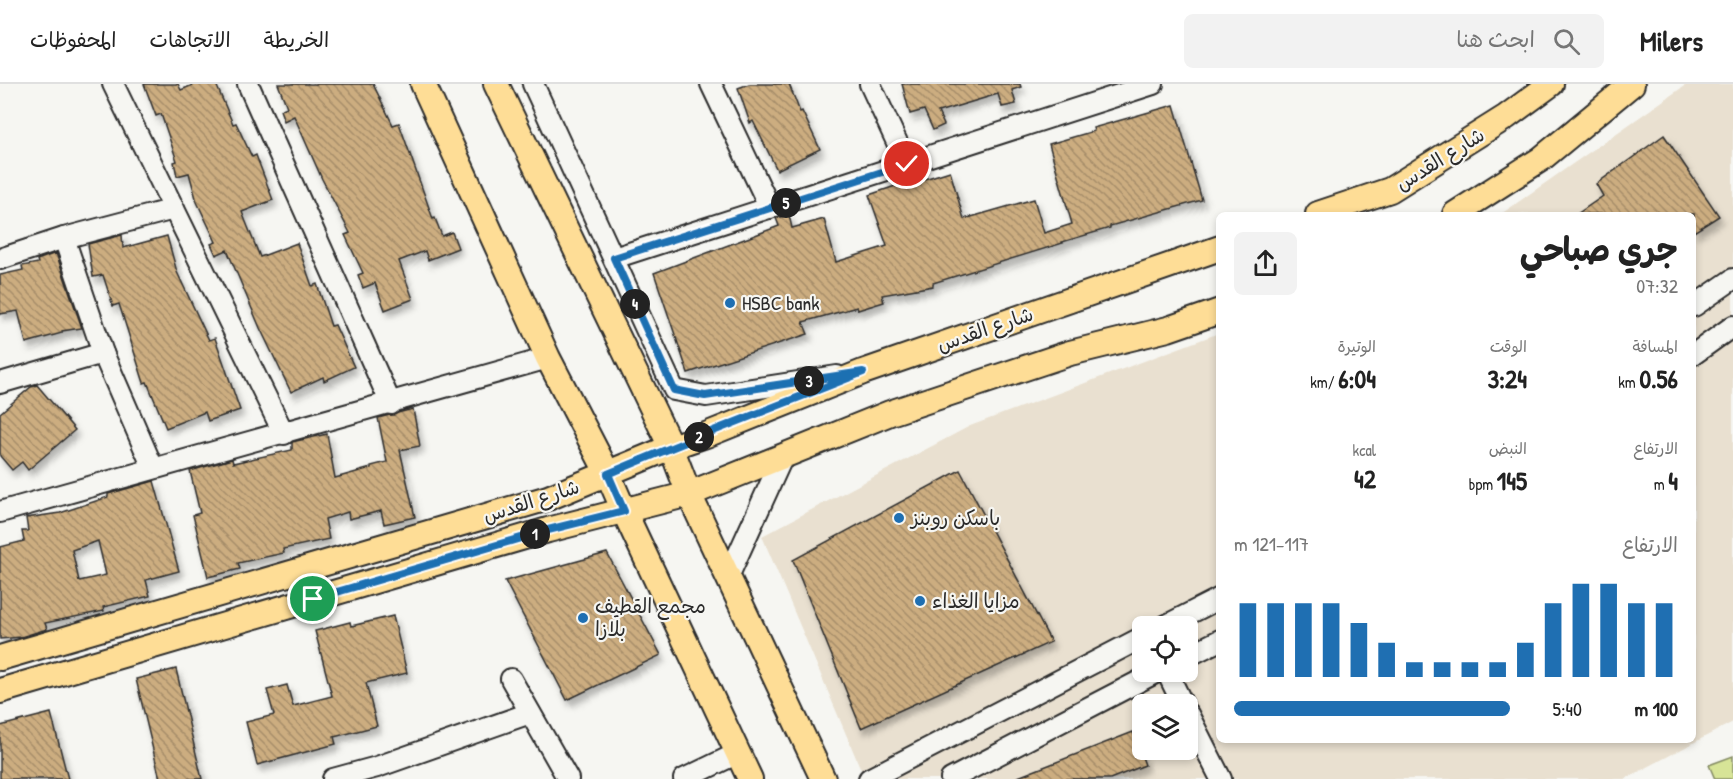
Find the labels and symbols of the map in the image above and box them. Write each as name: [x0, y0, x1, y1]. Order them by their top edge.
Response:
street label: شارع القدس: [1390, 121, 1490, 197]
pin: [881, 138, 932, 189]
pin: 5: [771, 188, 801, 218]
pin: 4: [620, 289, 650, 319]
place label: HSBC bank: [742, 289, 820, 316]
marker: HSBC bank: [723, 296, 737, 310]
street label: شارع القدس: [933, 299, 1037, 359]
pin: 3: [794, 366, 824, 396]
pin: 2: [684, 422, 714, 452]
street label: شارع القدس: [479, 472, 583, 530]
place label: باسكن روبنز: [909, 504, 1000, 531]
marker: باسكن روبنز: [892, 511, 906, 525]
pin: 1: [520, 519, 550, 549]
pin: [287, 573, 338, 624]
place label: مزايا الغذاء: [932, 587, 1020, 614]
place label: مجمع القطيف بلازا: [595, 592, 706, 642]
marker: مزايا الغذاء: [913, 594, 927, 608]
marker: مجمع القطيف بلازا: [576, 611, 590, 625]

